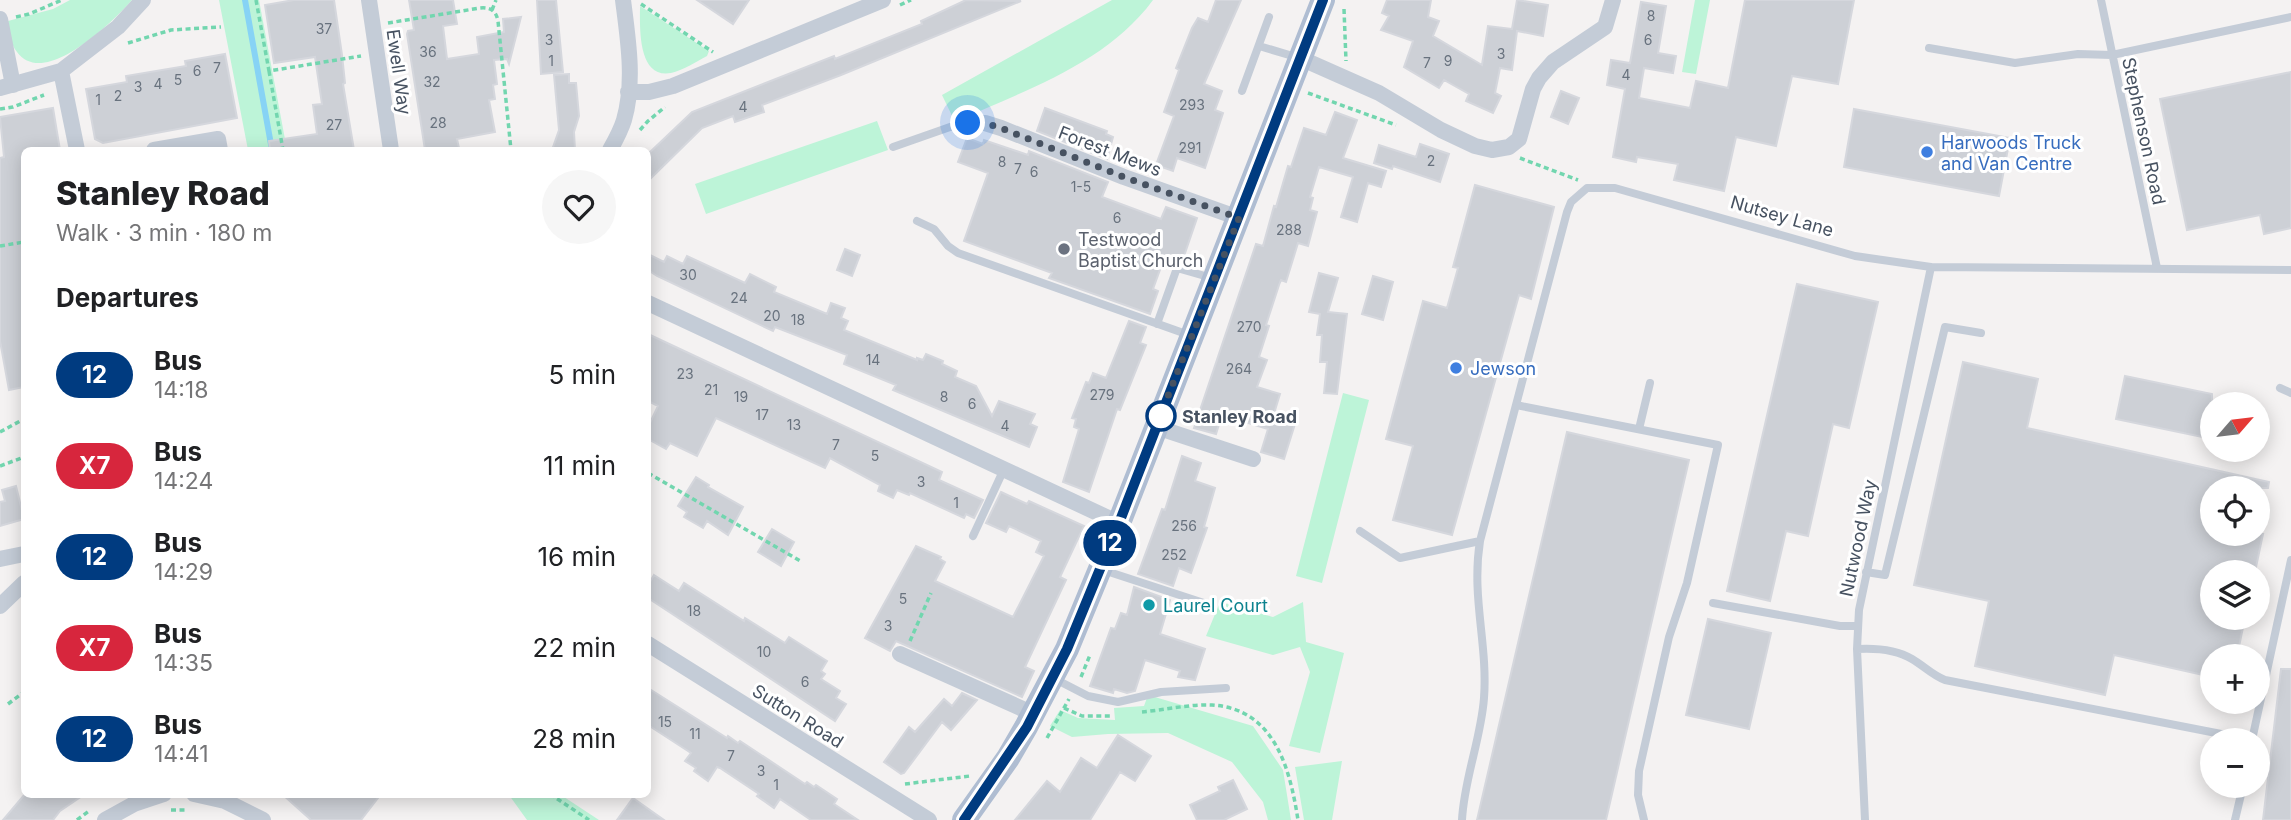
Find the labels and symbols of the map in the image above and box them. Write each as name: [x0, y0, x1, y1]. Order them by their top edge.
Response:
house number: 8: [1647, 7, 1655, 24]
house number: 37: [316, 20, 332, 37]
street label: Ewell Way: [383, 28, 415, 116]
house number: 3: [545, 31, 553, 48]
house number: 6: [1644, 31, 1652, 48]
house number: 36: [419, 43, 437, 60]
house number: 3: [1497, 45, 1505, 62]
house number: 1: [548, 52, 554, 69]
house number: 9: [1444, 52, 1452, 69]
house number: 7: [1423, 54, 1431, 71]
street label: Stephenson Road: [2118, 55, 2170, 207]
house number: 7: [213, 59, 221, 76]
house number: 6: [193, 62, 201, 79]
house number: 4: [1621, 66, 1631, 83]
house number: 5: [174, 71, 182, 88]
house number: 32: [423, 73, 441, 90]
house number: 4: [153, 75, 163, 92]
house number: 3: [134, 78, 142, 95]
house number: 2: [114, 87, 122, 104]
house number: 1: [95, 91, 101, 108]
house number: 293: [1179, 96, 1205, 113]
house number: 4: [738, 98, 748, 115]
your location: [950, 105, 985, 140]
house number: 28: [429, 114, 447, 131]
house number: 27: [326, 116, 342, 133]
street label: Forest Mews: [1055, 122, 1165, 180]
place label: Harwoods Truck and Van Centre: [1941, 132, 2081, 174]
house number: 291: [1179, 139, 1201, 156]
marker: Harwoods Truck and Van Centre: [1919, 144, 1935, 160]
house number: 2: [1427, 152, 1435, 169]
house number: 8: [998, 153, 1006, 170]
house number: 7: [1014, 160, 1022, 177]
house number: 6: [1030, 163, 1038, 180]
house number: 1-5: [1071, 178, 1091, 195]
street label: Nutsey Lane: [1728, 191, 1836, 241]
house number: 6: [1113, 209, 1121, 226]
house number: 288: [1276, 221, 1302, 238]
place label: Testwood Baptist Church: [1078, 229, 1203, 271]
marker: Testwood Baptist Church: [1056, 241, 1072, 257]
house number: 30: [679, 266, 697, 283]
house number: 24: [730, 289, 748, 306]
house number: 20: [763, 307, 781, 324]
house number: 18: [791, 311, 805, 328]
house number: 270: [1236, 318, 1262, 335]
house number: 14: [866, 351, 880, 368]
place label: Jewson: [1470, 358, 1536, 379]
house number: 264: [1226, 360, 1252, 377]
marker: Jewson: [1448, 360, 1464, 376]
house number: 23: [676, 365, 694, 382]
house number: 21: [704, 381, 718, 398]
house number: 279: [1089, 386, 1115, 403]
house number: 19: [734, 388, 748, 405]
house number: 8: [940, 388, 948, 405]
north arrow: [2200, 392, 2270, 462]
house number: 6: [968, 395, 976, 412]
marker: Stanley Road: [1146, 401, 1176, 431]
house number: 17: [755, 406, 769, 423]
place label: Stanley Road: [1182, 406, 1297, 427]
house number: 13: [787, 416, 801, 433]
house number: 4: [1000, 417, 1010, 434]
house number: 7: [832, 436, 840, 453]
house number: 5: [871, 447, 879, 464]
house number: 3: [917, 473, 925, 490]
street label: Nutwood Way: [1835, 478, 1881, 598]
house number: 1: [953, 494, 959, 511]
house number: 256: [1171, 517, 1197, 534]
line badge: 12: [1078, 520, 1142, 566]
house number: 252: [1161, 546, 1187, 563]
house number: 5: [899, 590, 907, 607]
place label: Laurel Court: [1163, 595, 1268, 616]
marker: Laurel Court: [1141, 597, 1157, 613]
house number: 18: [687, 602, 701, 619]
house number: 3: [884, 617, 892, 634]
house number: 10: [757, 643, 771, 660]
house number: 6: [801, 673, 809, 690]
street label: Sutton Road: [749, 680, 847, 752]
house number: 15: [658, 713, 672, 730]
house number: 11: [689, 725, 701, 742]
house number: 7: [727, 747, 735, 764]
house number: 3: [757, 762, 765, 779]
house number: 1: [773, 776, 779, 793]

